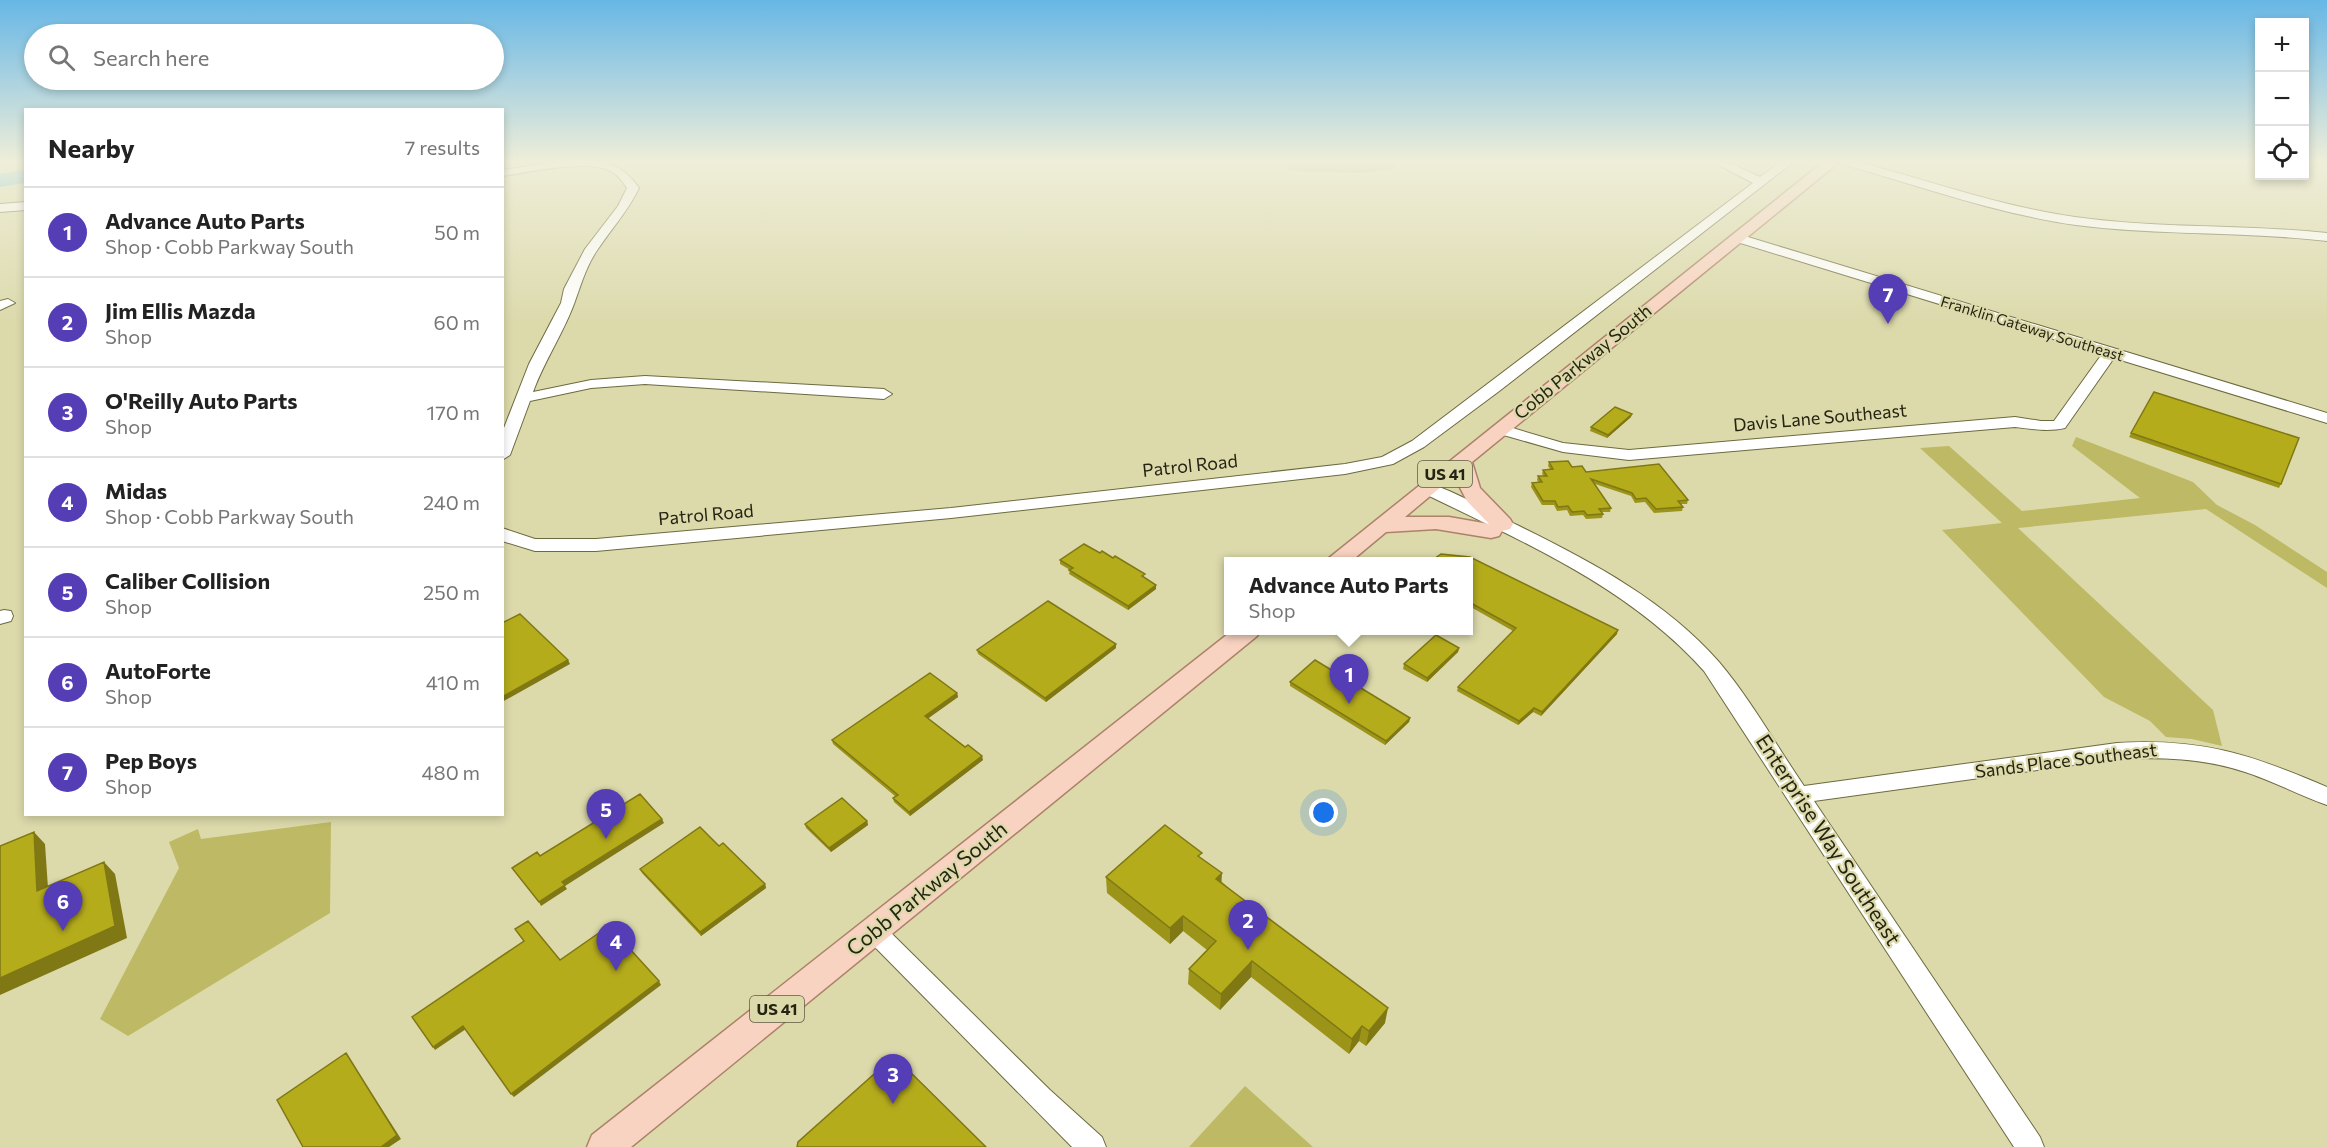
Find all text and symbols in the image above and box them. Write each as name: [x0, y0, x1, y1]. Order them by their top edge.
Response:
map controls: [2255, 18, 2309, 180]
button: +: [2255, 18, 2309, 72]
search box: [24, 24, 504, 90]
icon: search: [45, 41, 78, 74]
text: Search here: [93, 44, 209, 71]
button: −: [2255, 72, 2309, 126]
button: locate: [2255, 126, 2309, 180]
text: Nearby: [48, 132, 135, 163]
text: 7 results: [405, 135, 480, 159]
text: Advance Auto Parts: [105, 207, 305, 234]
text: 1: [63, 220, 72, 244]
text: 50 m: [434, 220, 480, 244]
text: Shop · Cobb Parkway South: [105, 234, 354, 258]
pin: 7: [1868, 274, 1908, 324]
street label: Franklin Gateway Southeast: [1939, 292, 2126, 364]
text: Jim Ellis Mazda: [105, 297, 256, 324]
street label: Cobb Parkway South: [1509, 299, 1656, 423]
text: 2: [62, 310, 73, 334]
text: 60 m: [434, 310, 480, 334]
text: Shop: [105, 324, 152, 348]
text: O'Reilly Auto Parts: [105, 387, 297, 414]
street label: Davis Lane Southeast: [1732, 398, 1908, 436]
text: 3: [62, 400, 73, 424]
text: 170 m: [427, 400, 480, 424]
text: Shop: [105, 414, 152, 438]
street label: Patrol Road: [1141, 449, 1239, 481]
road number: US 41: [1418, 461, 1472, 487]
text: Midas: [105, 477, 167, 504]
text: 4: [61, 490, 74, 514]
text: 240 m: [423, 490, 480, 514]
street label: Patrol Road: [657, 499, 755, 529]
text: Shop · Cobb Parkway South: [105, 504, 354, 528]
popup: [1224, 557, 1473, 635]
text: Caliber Collision: [105, 567, 270, 594]
text: Advance Auto Parts: [1249, 571, 1448, 598]
text: 5: [62, 580, 73, 604]
text: 250 m: [423, 580, 480, 604]
text: Shop: [105, 594, 152, 618]
text: Shop: [1249, 598, 1296, 622]
pin: 1: [1330, 654, 1368, 704]
text: AutoForte: [105, 657, 211, 684]
text: 6: [61, 670, 74, 694]
text: 410 m: [426, 670, 480, 694]
text: Shop: [105, 684, 152, 708]
street label: Enterprise Way Southeast: [1752, 729, 1907, 949]
street label: Sands Place Southeast: [1974, 738, 2158, 782]
text: Pep Boys: [105, 747, 197, 774]
text: 7: [62, 760, 73, 784]
text: 480 m: [422, 760, 480, 784]
text: Shop: [105, 774, 152, 798]
pin: 5: [586, 790, 626, 839]
your location: [1309, 798, 1338, 827]
street label: Cobb Parkway South: [841, 815, 1011, 960]
pin: 6: [44, 882, 82, 931]
pin: 2: [1228, 900, 1268, 950]
pin: 4: [596, 922, 636, 971]
road number: US 41: [750, 996, 804, 1022]
pin: 3: [874, 1054, 912, 1104]

